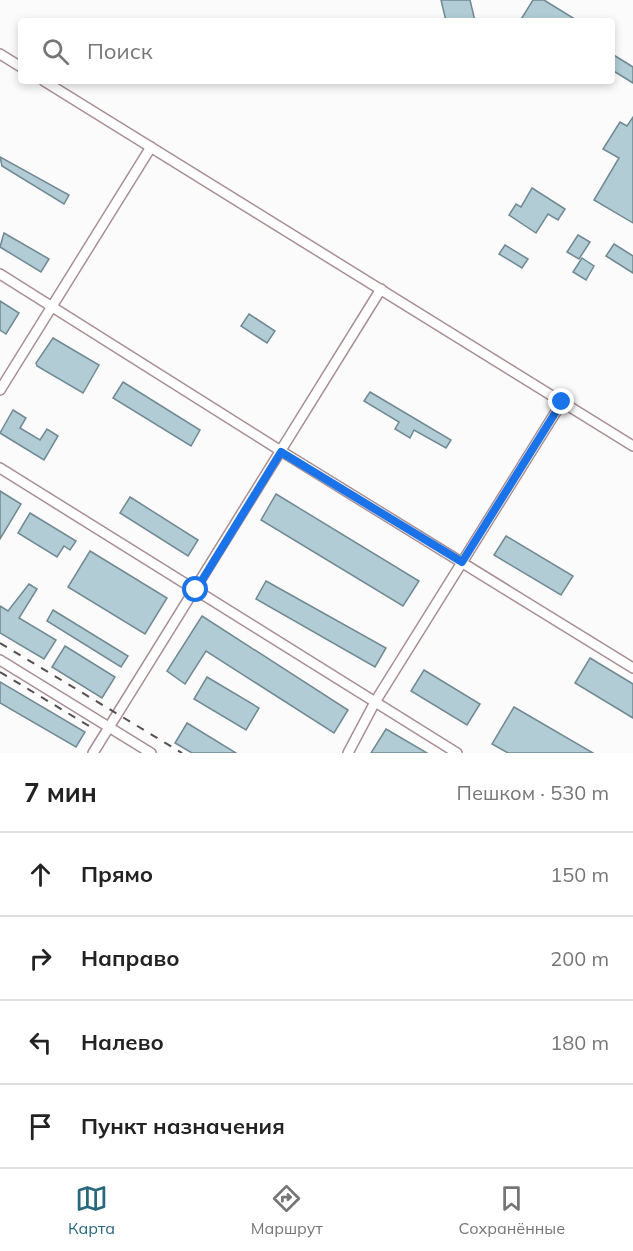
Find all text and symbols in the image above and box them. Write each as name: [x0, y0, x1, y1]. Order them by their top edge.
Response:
search box: [18, 18, 615, 84]
icon: search: [39, 35, 72, 68]
text: Поиск: [87, 37, 153, 65]
route end: [548, 388, 574, 414]
route start: [182, 576, 208, 602]
text: 7 мин: [24, 776, 97, 809]
text: Пешком · 530 m: [457, 780, 609, 805]
icon: ahead: [24, 858, 57, 891]
text: Прямо: [81, 860, 153, 888]
text: 150 m: [550, 862, 609, 887]
icon: right: [24, 942, 57, 975]
text: Направо: [81, 944, 179, 972]
text: 200 m: [550, 946, 609, 971]
icon: left: [24, 1026, 57, 1059]
text: Налево: [81, 1028, 164, 1056]
text: 180 m: [550, 1030, 609, 1055]
icon: arrive: [24, 1110, 57, 1143]
text: Пункт назначения: [81, 1112, 285, 1140]
tab: Карта: [68, 1182, 115, 1238]
tab: Маршрут: [251, 1182, 323, 1238]
tab: Сохранённые: [459, 1182, 565, 1238]

